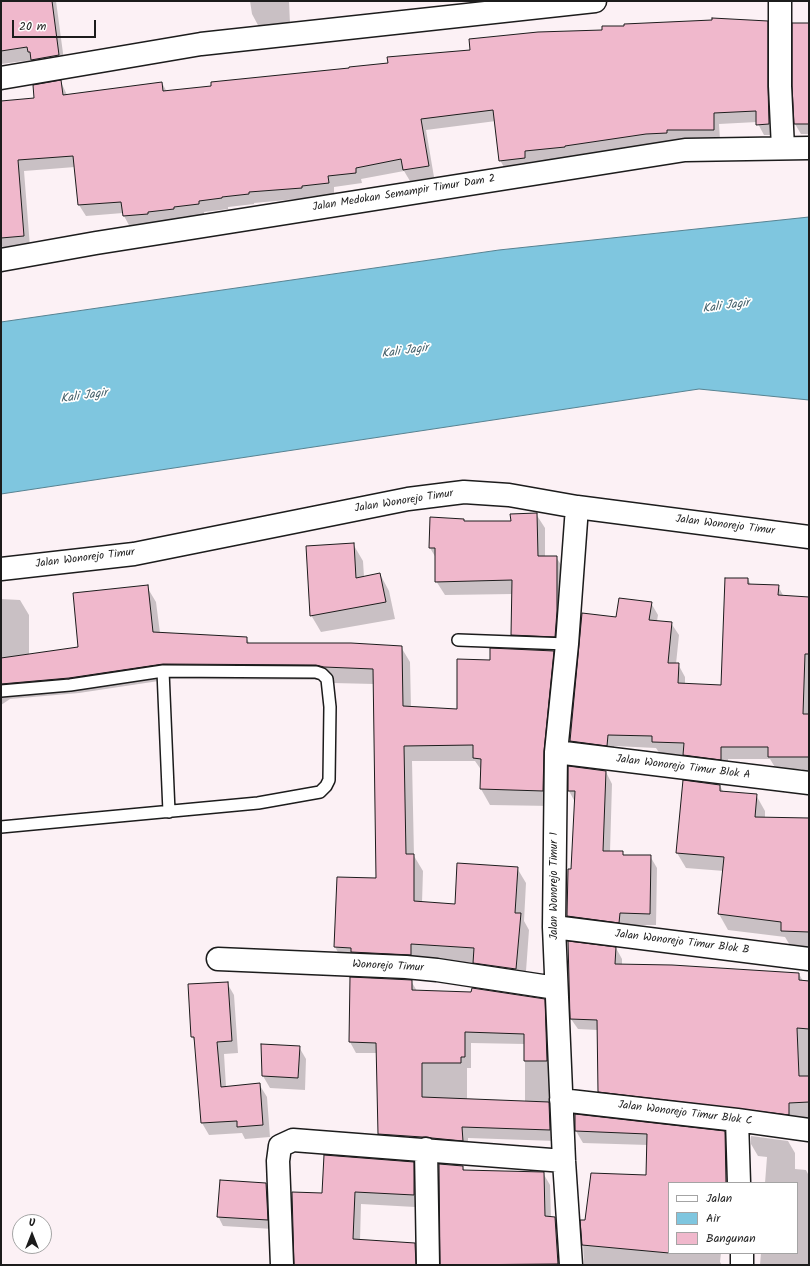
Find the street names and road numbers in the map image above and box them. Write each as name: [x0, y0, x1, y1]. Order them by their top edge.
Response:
street label: Jalan Medokan Semampir Timur Dam 2: [312, 173, 496, 215]
street label: Jalan Wonorejo Timur: [354, 488, 454, 516]
street label: Jalan Wonorejo Timur: [675, 513, 775, 539]
street label: Jalan Wonorejo Timur: [35, 546, 135, 572]
street label: Jalan Wonorejo Timur Blok A: [615, 753, 751, 783]
street label: Jalan Wonorejo Timur I: [548, 832, 562, 940]
street label: Jalan Wonorejo Timur Blok B: [614, 928, 750, 958]
street label: Wonorejo Timur: [352, 959, 424, 975]
street label: Jalan Wonorejo Timur Blok C: [617, 1099, 753, 1129]

